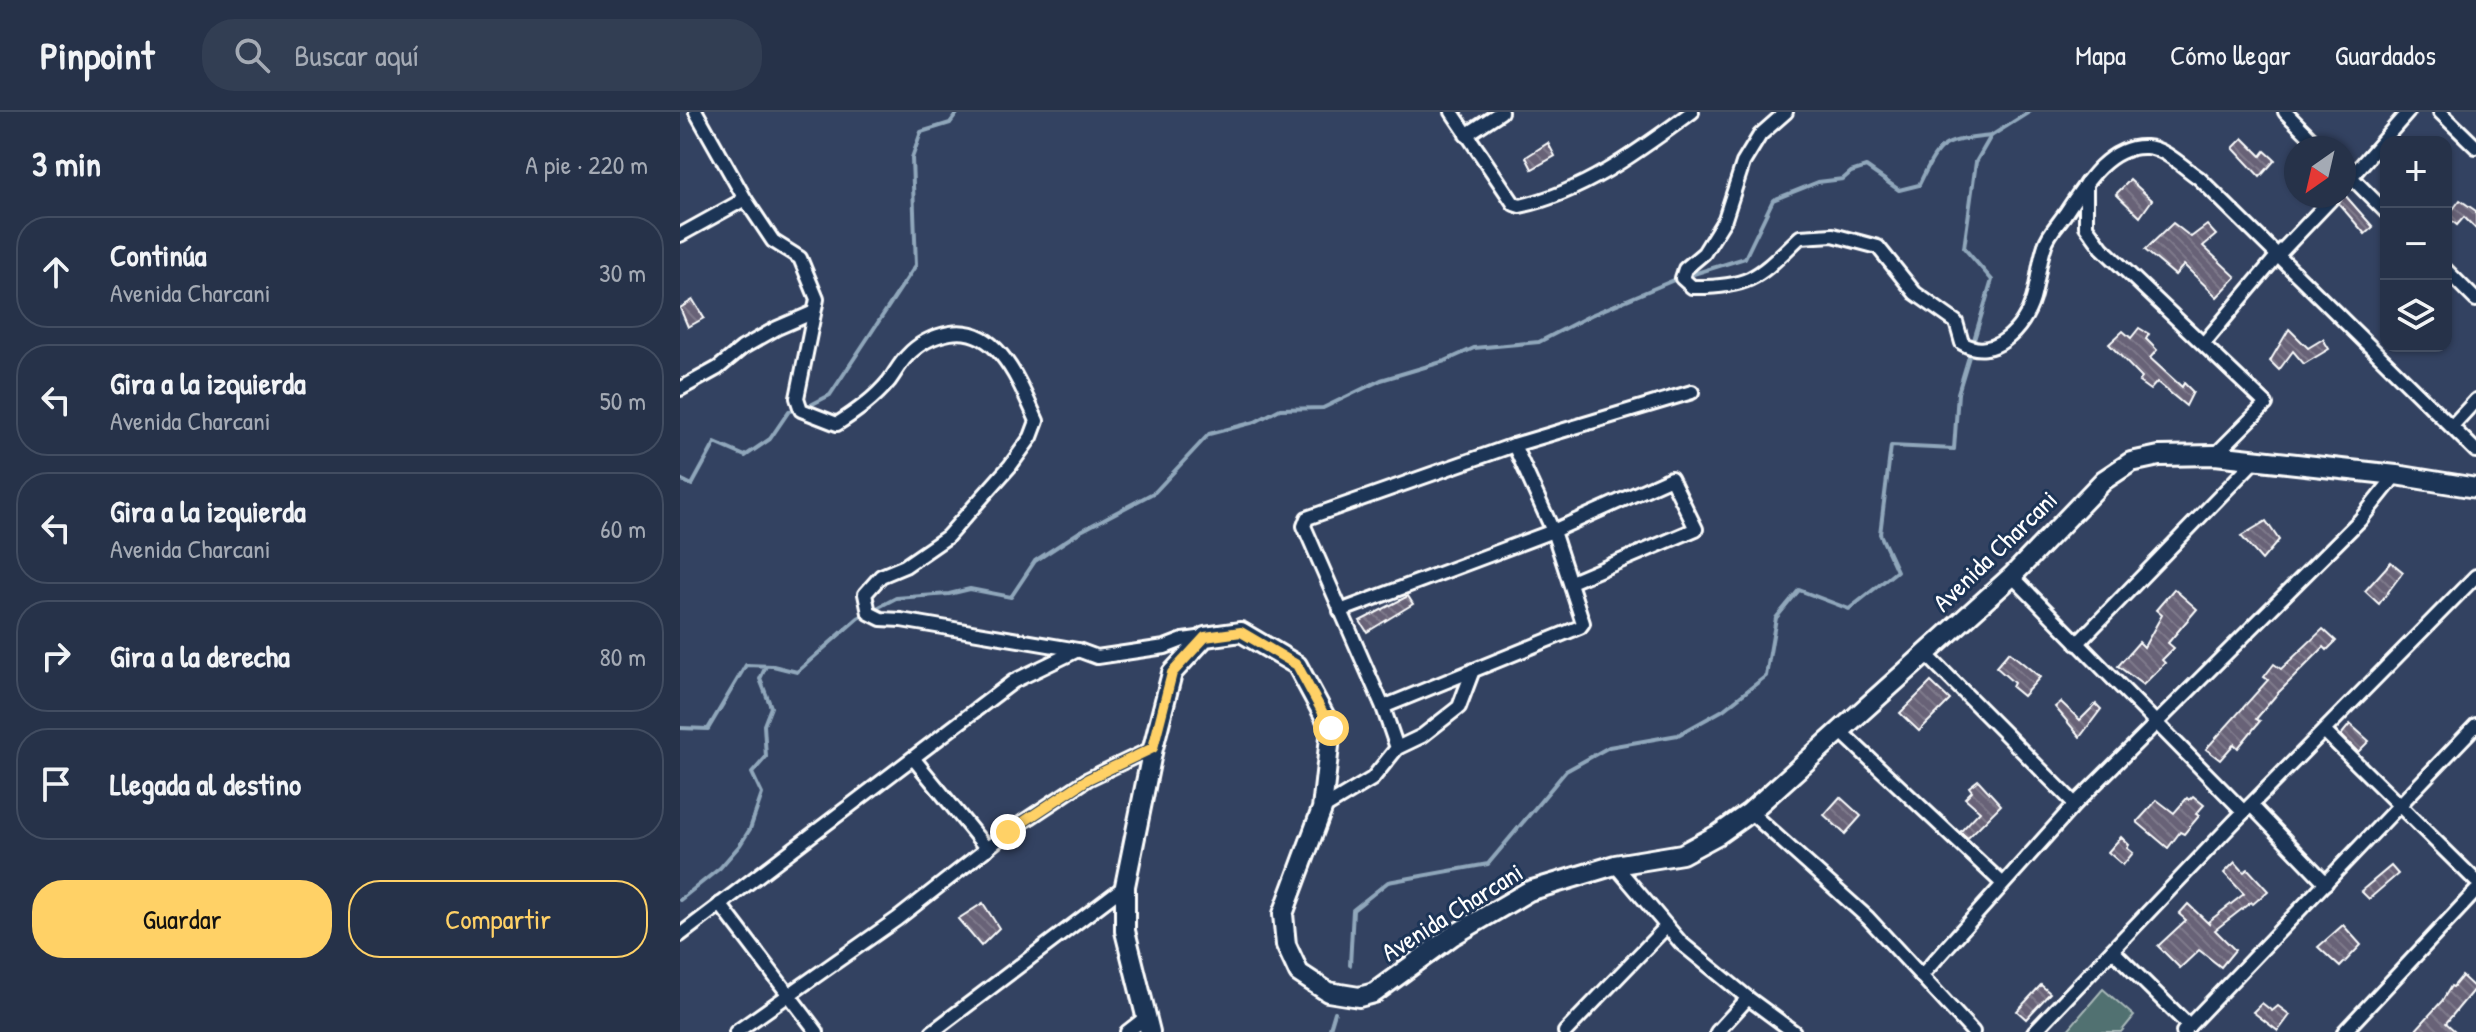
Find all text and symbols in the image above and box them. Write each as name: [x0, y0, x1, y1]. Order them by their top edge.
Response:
search box: [202, 19, 762, 91]
text: Pinpoint: [40, 29, 154, 81]
icon: search: [230, 33, 274, 77]
text: Buscar aquí: [294, 35, 419, 75]
text: Mapa: [2075, 36, 2126, 74]
text: Cómo llegar: [2170, 36, 2291, 74]
text: Guardados: [2335, 36, 2436, 74]
north arrow: [2284, 136, 2356, 208]
map controls: [2380, 136, 2452, 352]
button: +: [2380, 136, 2452, 208]
text: 3 min: [32, 141, 101, 187]
text: A pie · 220 m: [525, 147, 648, 182]
button: −: [2380, 208, 2452, 280]
text: Continúa: [110, 235, 206, 275]
icon: ahead: [34, 250, 78, 294]
text: 30 m: [599, 255, 646, 290]
text: Avenida Charcani: [110, 275, 271, 310]
button: layers: [2380, 280, 2452, 352]
text: Gira a la izquierda: [110, 363, 306, 403]
icon: left: [34, 378, 78, 422]
text: 50 m: [600, 383, 646, 418]
text: Avenida Charcani: [110, 403, 271, 438]
street label: Avenida Charcani: [1925, 482, 2065, 619]
text: Gira a la izquierda: [110, 491, 306, 531]
icon: left: [34, 506, 78, 550]
text: 60 m: [600, 511, 646, 546]
text: Avenida Charcani: [110, 531, 271, 566]
icon: right: [34, 634, 78, 678]
text: Gira a la derecha: [110, 636, 290, 676]
text: 80 m: [599, 639, 646, 674]
route start: [1313, 710, 1349, 746]
icon: arrive: [34, 762, 78, 806]
text: Llegada al destino: [110, 764, 301, 804]
route end: [990, 814, 1026, 850]
street label: Avenida Charcani: [1374, 854, 1529, 969]
button: Guardar: [32, 880, 332, 958]
button: Compartir: [348, 880, 648, 958]

